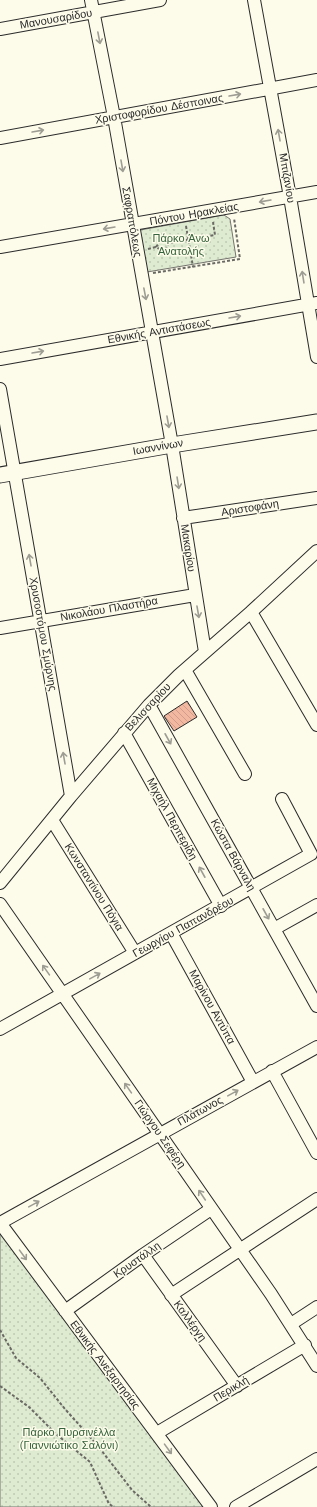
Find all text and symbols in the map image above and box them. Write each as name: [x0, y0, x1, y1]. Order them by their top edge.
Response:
street label: Μανουσαρίδου: [19, 6, 93, 32]
one-way arrow: [95, 31, 103, 44]
street label: Χριστοφορίδου Δέσποινας: [94, 91, 224, 127]
one-way arrow: [228, 91, 241, 99]
one-way arrow: [31, 127, 44, 135]
one-way arrow: [274, 129, 282, 142]
street label: Μπιζανίου: [276, 152, 298, 204]
one-way arrow: [118, 159, 126, 172]
street label: Σαφραπόλεως: [119, 186, 145, 258]
one-way arrow: [259, 198, 272, 206]
street label: Πόντου Ηρακλείας: [148, 200, 240, 228]
one-way arrow: [103, 224, 116, 232]
park label: Πάρκο Άνω Ανατολής: [152, 232, 210, 258]
one-way arrow: [299, 271, 307, 284]
one-way arrow: [141, 287, 149, 300]
one-way arrow: [228, 313, 241, 321]
street label: Εθνικής Αντιστάσεως: [106, 316, 212, 346]
one-way arrow: [32, 348, 45, 356]
one-way arrow: [164, 415, 172, 428]
street label: Ιωαννίνων: [132, 436, 185, 458]
one-way arrow: [174, 476, 182, 489]
street label: Αριστοφάνη: [220, 497, 280, 519]
street label: Μακαρίου: [178, 523, 198, 573]
one-way arrow: [26, 554, 34, 567]
street label: Χρυσοστόμου Σμύρνης: [27, 576, 59, 692]
street label: Νικολάου Πλαστήρα: [59, 594, 159, 624]
one-way arrow: [194, 605, 202, 618]
street label: Βελισσαρίου: [122, 680, 174, 734]
one-way arrow: [164, 733, 172, 745]
one-way arrow: [60, 751, 68, 764]
street label: Μιχαήλ Περπερίδη: [144, 776, 200, 862]
street label: Κώστα Βάρναλη: [208, 817, 258, 893]
street label: Κωνσταντίνου Πόγια: [62, 841, 127, 934]
one-way arrow: [197, 866, 205, 878]
street label: Γεωργίου Παπανδρέου: [130, 894, 236, 960]
one-way arrow: [262, 908, 270, 920]
one-way arrow: [42, 965, 50, 976]
street label: Μαρίνου Αντύπα: [186, 968, 238, 1047]
one-way arrow: [89, 971, 101, 979]
one-way arrow: [124, 1083, 132, 1094]
one-way arrow: [227, 1088, 239, 1096]
street label: Πλάτωνος: [175, 1093, 225, 1129]
street label: Γιώργου Σεφέρη: [132, 1097, 188, 1171]
one-way arrow: [198, 1190, 206, 1201]
one-way arrow: [28, 1200, 40, 1207]
street label: Κρυστάλλη: [111, 1239, 163, 1281]
one-way arrow: [19, 1249, 27, 1260]
street label: Καλλέργη: [171, 1298, 209, 1344]
street label: Εθνικής Ανεξαρτησίας: [67, 1318, 143, 1412]
street label: Περικλή: [211, 1373, 251, 1405]
park label: Πάρκο Πυρσινέλλα (Γιαννιώτικο Σαλόνι): [20, 1426, 118, 1452]
one-way arrow: [164, 1443, 172, 1454]

